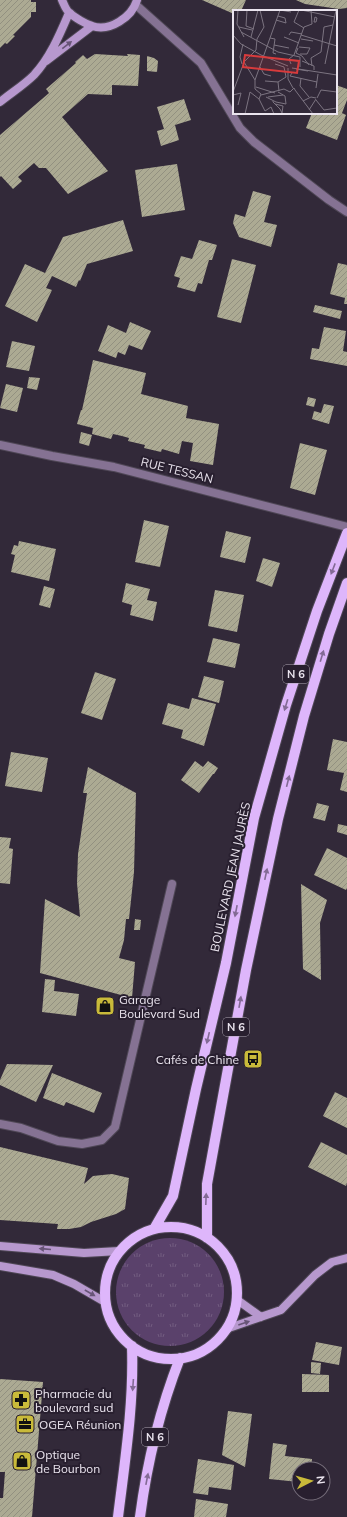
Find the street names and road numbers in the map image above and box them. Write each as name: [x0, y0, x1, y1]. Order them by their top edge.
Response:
street label: RUE TESSAN: [139, 454, 215, 486]
road number: N 6: [283, 665, 309, 683]
street label: BOULEVARD JEAN JAURÈS: [207, 801, 253, 953]
road number: N 6: [223, 1018, 249, 1036]
road number: N 6: [142, 1428, 168, 1446]

